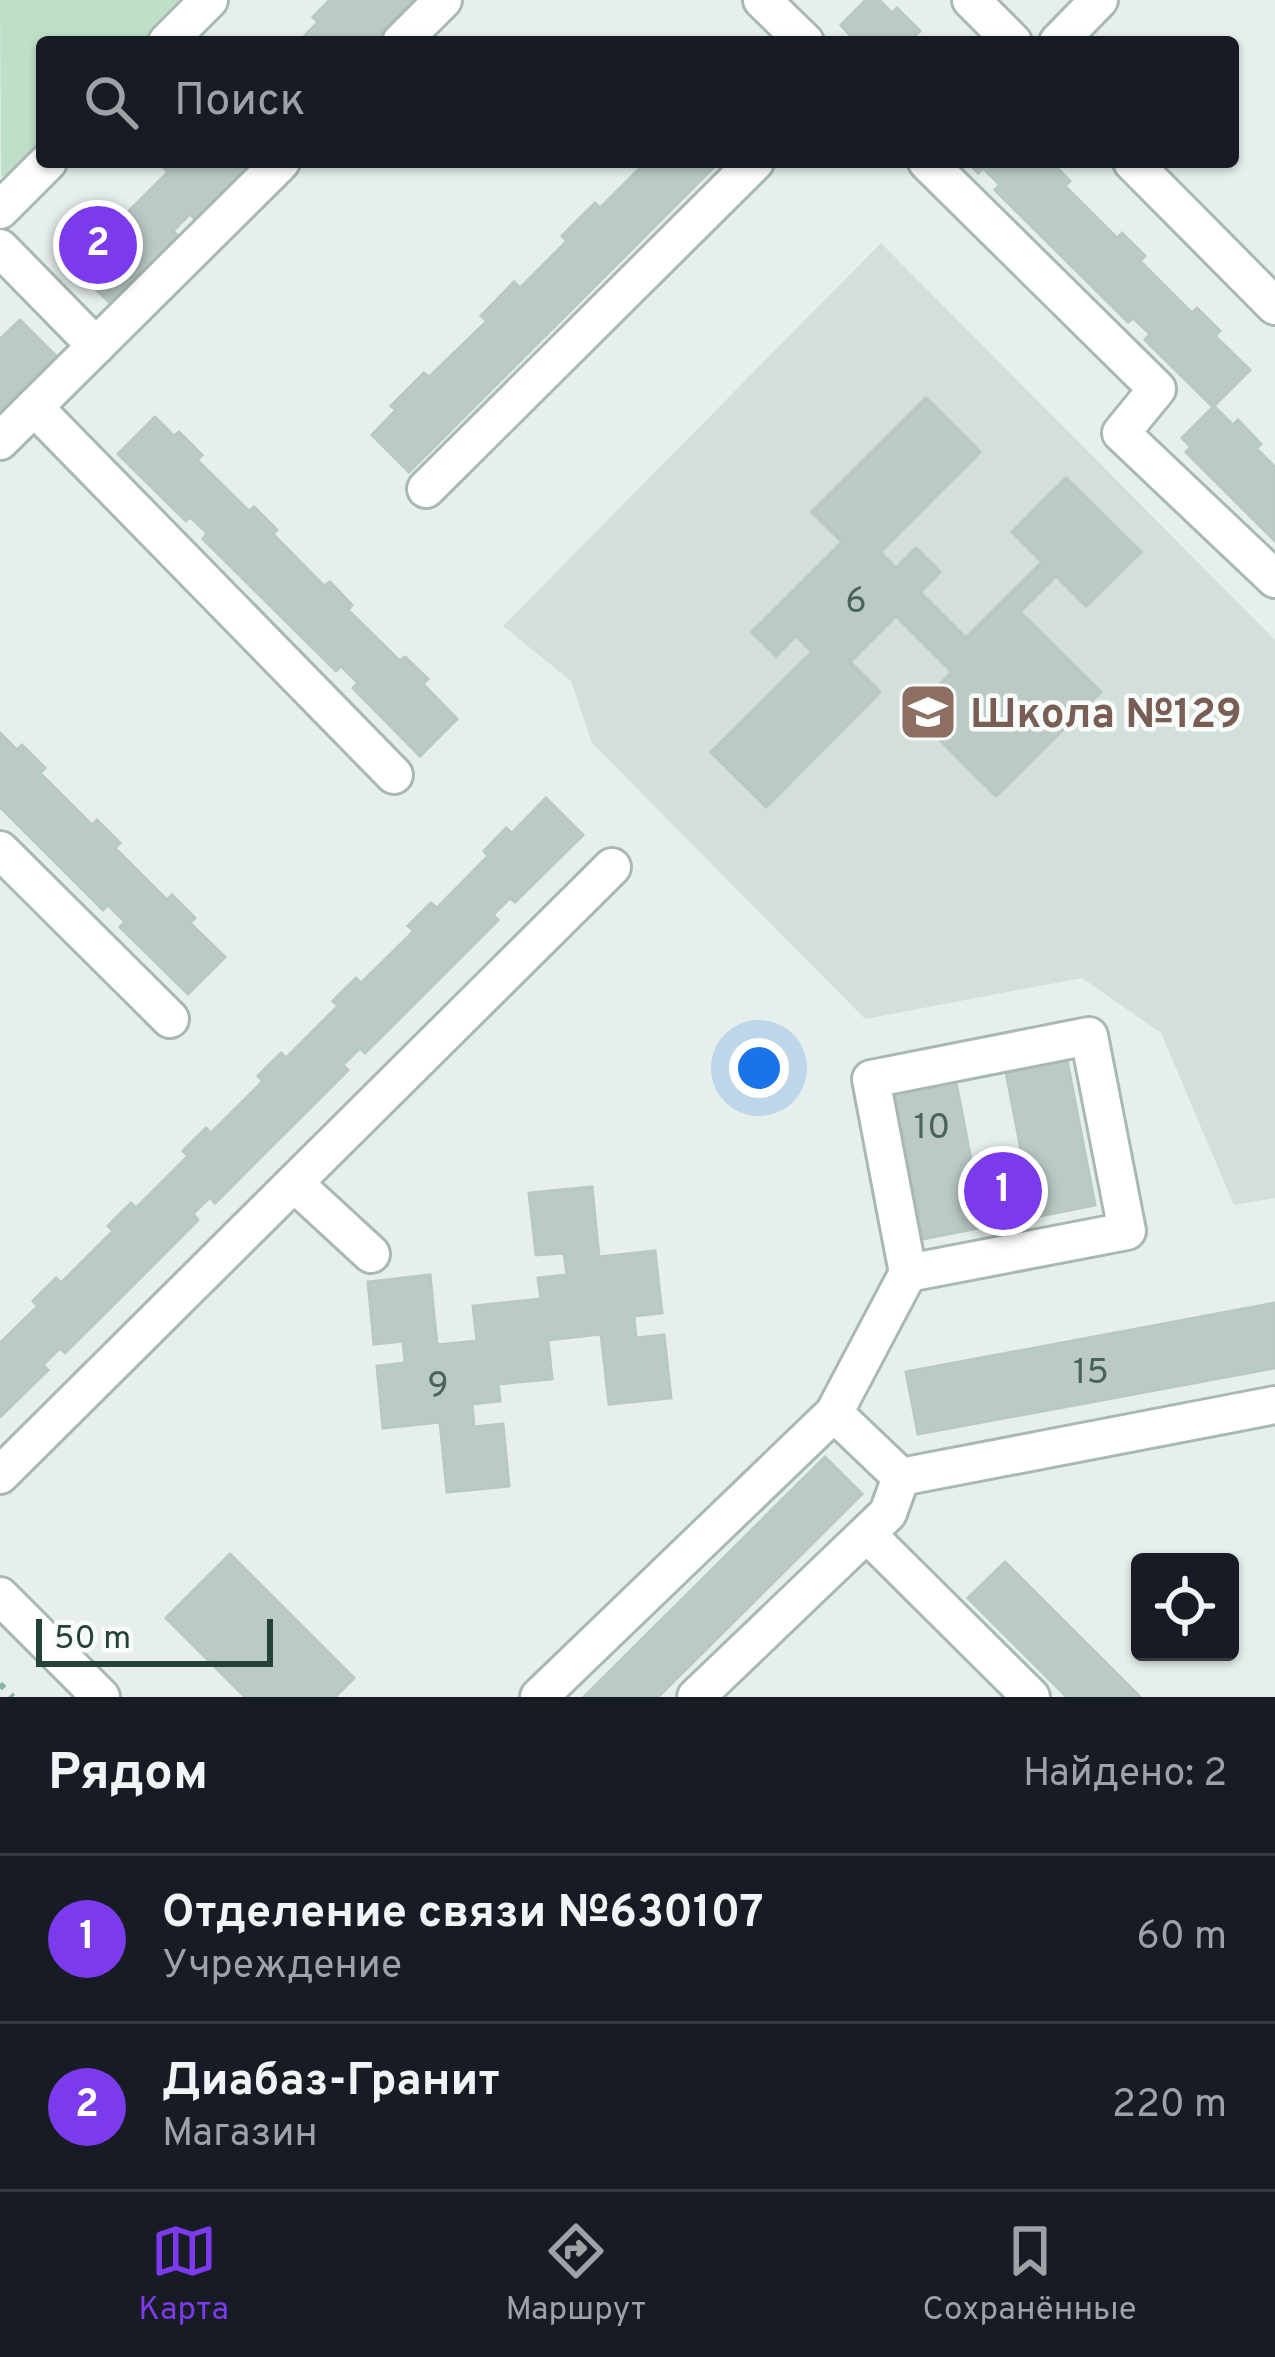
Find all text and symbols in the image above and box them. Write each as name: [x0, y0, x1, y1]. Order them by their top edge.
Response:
search box: [36, 36, 1239, 168]
icon: search: [78, 69, 144, 135]
text: Поиск: [174, 74, 305, 131]
pin: 2: [59, 200, 137, 290]
house number: 6: [845, 580, 867, 626]
school or university icon: Школа №129: [897, 681, 959, 743]
place label: Школа №129: [970, 690, 1242, 743]
your location: [729, 1038, 789, 1098]
house number: 10: [914, 1106, 950, 1152]
pin: 1: [964, 1146, 1042, 1236]
house number: 15: [1073, 1351, 1109, 1397]
house number: 9: [427, 1364, 449, 1410]
map controls: [1131, 1553, 1239, 1661]
button: locate: [1131, 1553, 1239, 1661]
scale bar: [36, 1613, 273, 1666]
text: 50 m: [54, 1619, 131, 1661]
text: Рядом: [48, 1743, 208, 1808]
text: Найдено: 2: [1023, 1751, 1227, 1800]
text: Отделение связи №630107: [162, 1886, 764, 1943]
text: 1: [79, 1914, 95, 1963]
text: 60 m: [1136, 1914, 1227, 1963]
text: Учреждение: [162, 1943, 402, 1992]
text: Диабаз-Гранит: [162, 2054, 500, 2111]
text: 2: [75, 2082, 99, 2131]
text: 220 m: [1112, 2082, 1227, 2131]
text: Магазин: [162, 2111, 318, 2160]
tab: Карта: [138, 2218, 229, 2332]
tab: Маршрут: [505, 2218, 646, 2332]
tab: Сохранённые: [923, 2218, 1137, 2332]

